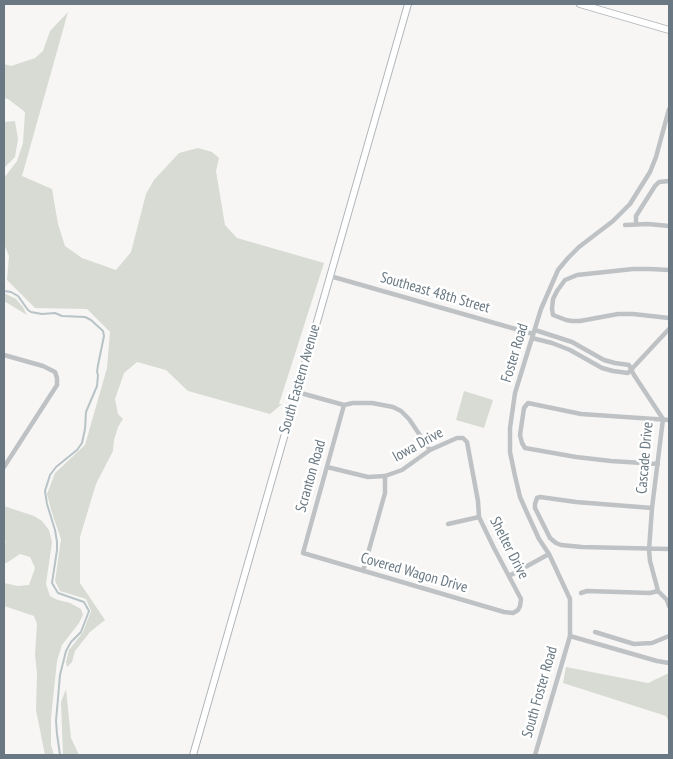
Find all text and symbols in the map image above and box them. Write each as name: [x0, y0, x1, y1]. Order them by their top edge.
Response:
street label: Southeast 48th Street: [378, 269, 492, 317]
street label: Foster Road: [498, 321, 532, 385]
street label: South Eastern Avenue: [276, 322, 324, 436]
street label: Cascade Drive: [633, 421, 657, 495]
street label: Iowa Drive: [390, 424, 446, 466]
street label: Scranton Road: [292, 438, 330, 514]
street label: Shelter Drive: [486, 514, 532, 582]
street label: Covered Wagon Drive: [358, 549, 470, 597]
street label: South Foster Road: [518, 644, 562, 740]

